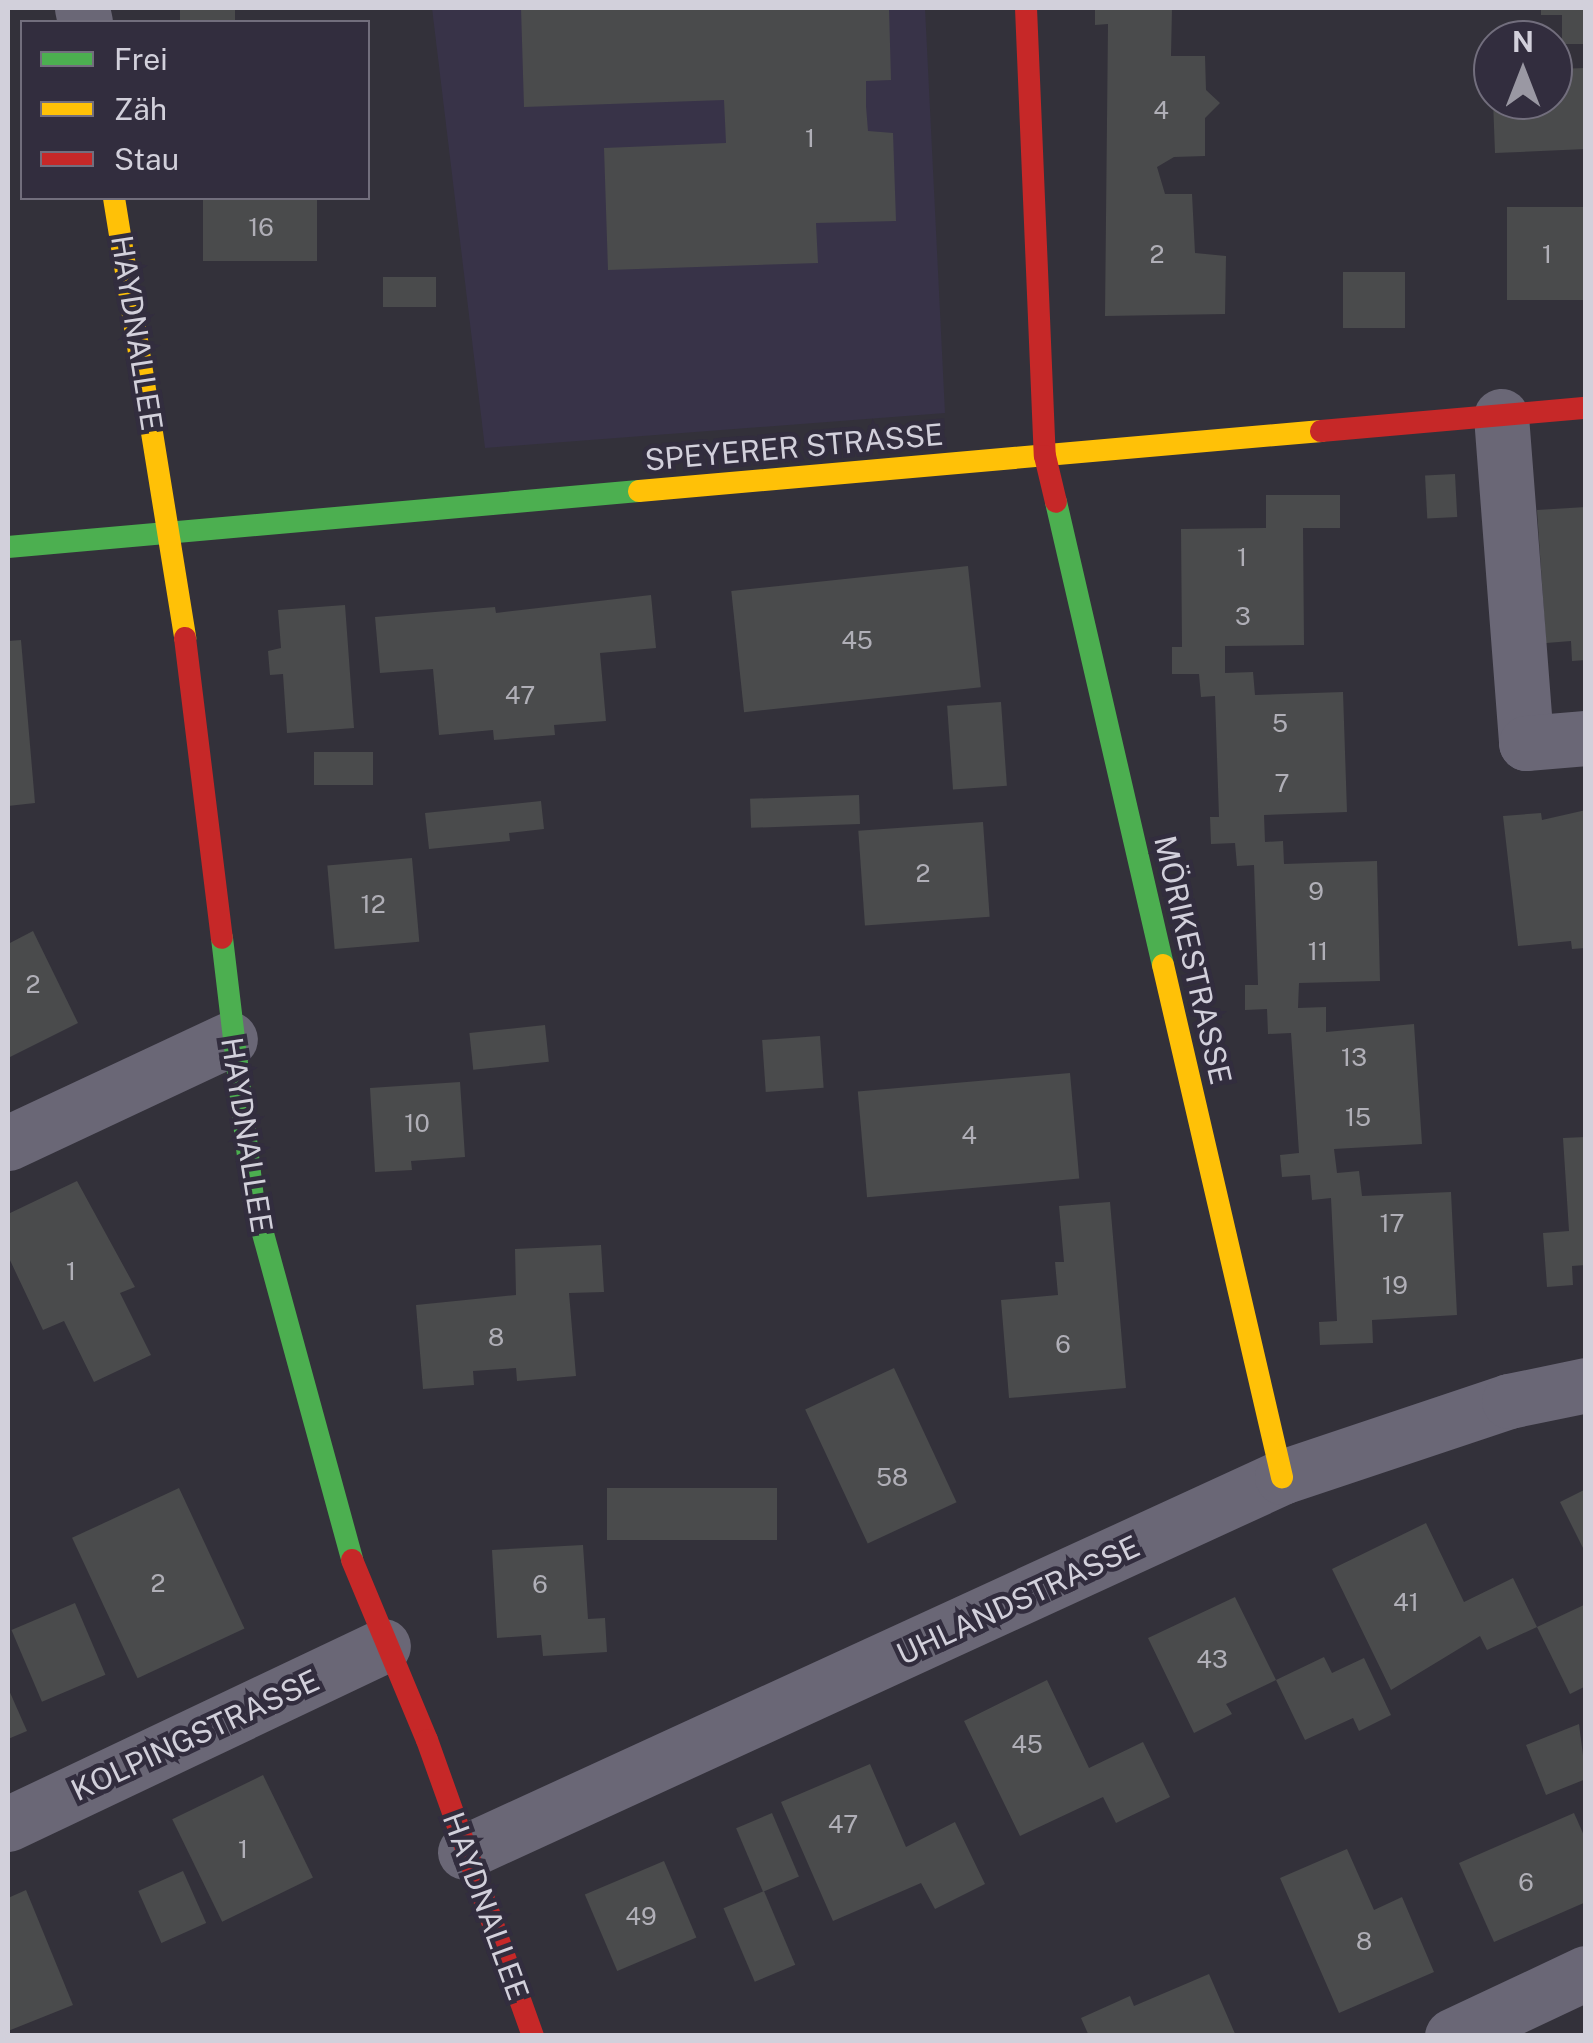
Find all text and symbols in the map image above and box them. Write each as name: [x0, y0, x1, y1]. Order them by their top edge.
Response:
legend: [20, 20, 370, 200]
north arrow: [1473, 20, 1573, 120]
text: N: [1512, 25, 1534, 58]
text: Frei: [114, 41, 168, 77]
text: Zäh: [114, 91, 167, 127]
house number: 4: [1153, 95, 1169, 125]
house number: 1: [805, 123, 815, 153]
text: Stau: [114, 141, 179, 177]
house number: 16: [248, 212, 274, 242]
street label: HAYDNALLEE: [104, 233, 170, 433]
house number: 2: [1150, 239, 1164, 269]
house number: 1: [1542, 239, 1552, 269]
street label: SPEYERER STRASSE: [643, 416, 945, 478]
house number: 1: [1237, 542, 1247, 572]
house number: 3: [1235, 601, 1251, 631]
house number: 45: [841, 625, 873, 655]
house number: 47: [505, 680, 535, 710]
house number: 5: [1272, 708, 1288, 738]
house number: 7: [1274, 768, 1290, 798]
street label: MÖRIKESTRASSE: [1147, 832, 1239, 1088]
house number: 2: [916, 858, 930, 888]
house number: 9: [1308, 876, 1324, 906]
house number: 12: [360, 889, 386, 919]
house number: 11: [1308, 936, 1328, 966]
house number: 2: [26, 969, 40, 999]
street label: HAYDNALLEE: [214, 1035, 280, 1235]
house number: 13: [1341, 1042, 1367, 1072]
house number: 15: [1345, 1102, 1371, 1132]
house number: 10: [404, 1108, 430, 1138]
house number: 4: [961, 1120, 977, 1150]
house number: 17: [1379, 1208, 1405, 1238]
house number: 1: [66, 1256, 76, 1286]
house number: 19: [1382, 1270, 1408, 1300]
house number: 8: [488, 1322, 504, 1352]
house number: 6: [1055, 1329, 1071, 1359]
house number: 58: [876, 1462, 908, 1492]
street label: UHLANDSTRASSE: [891, 1528, 1145, 1672]
house number: 2: [151, 1568, 165, 1598]
house number: 6: [532, 1569, 548, 1599]
house number: 41: [1393, 1587, 1419, 1617]
house number: 43: [1196, 1644, 1228, 1674]
street label: KOLPINGSTRASSE: [65, 1662, 325, 1808]
house number: 45: [1011, 1729, 1043, 1759]
street label: HAYDNALLEE: [435, 1807, 537, 2005]
house number: 47: [828, 1809, 858, 1839]
house number: 1: [238, 1834, 248, 1864]
house number: 6: [1518, 1867, 1534, 1897]
house number: 49: [625, 1901, 657, 1931]
house number: 8: [1356, 1926, 1372, 1956]

